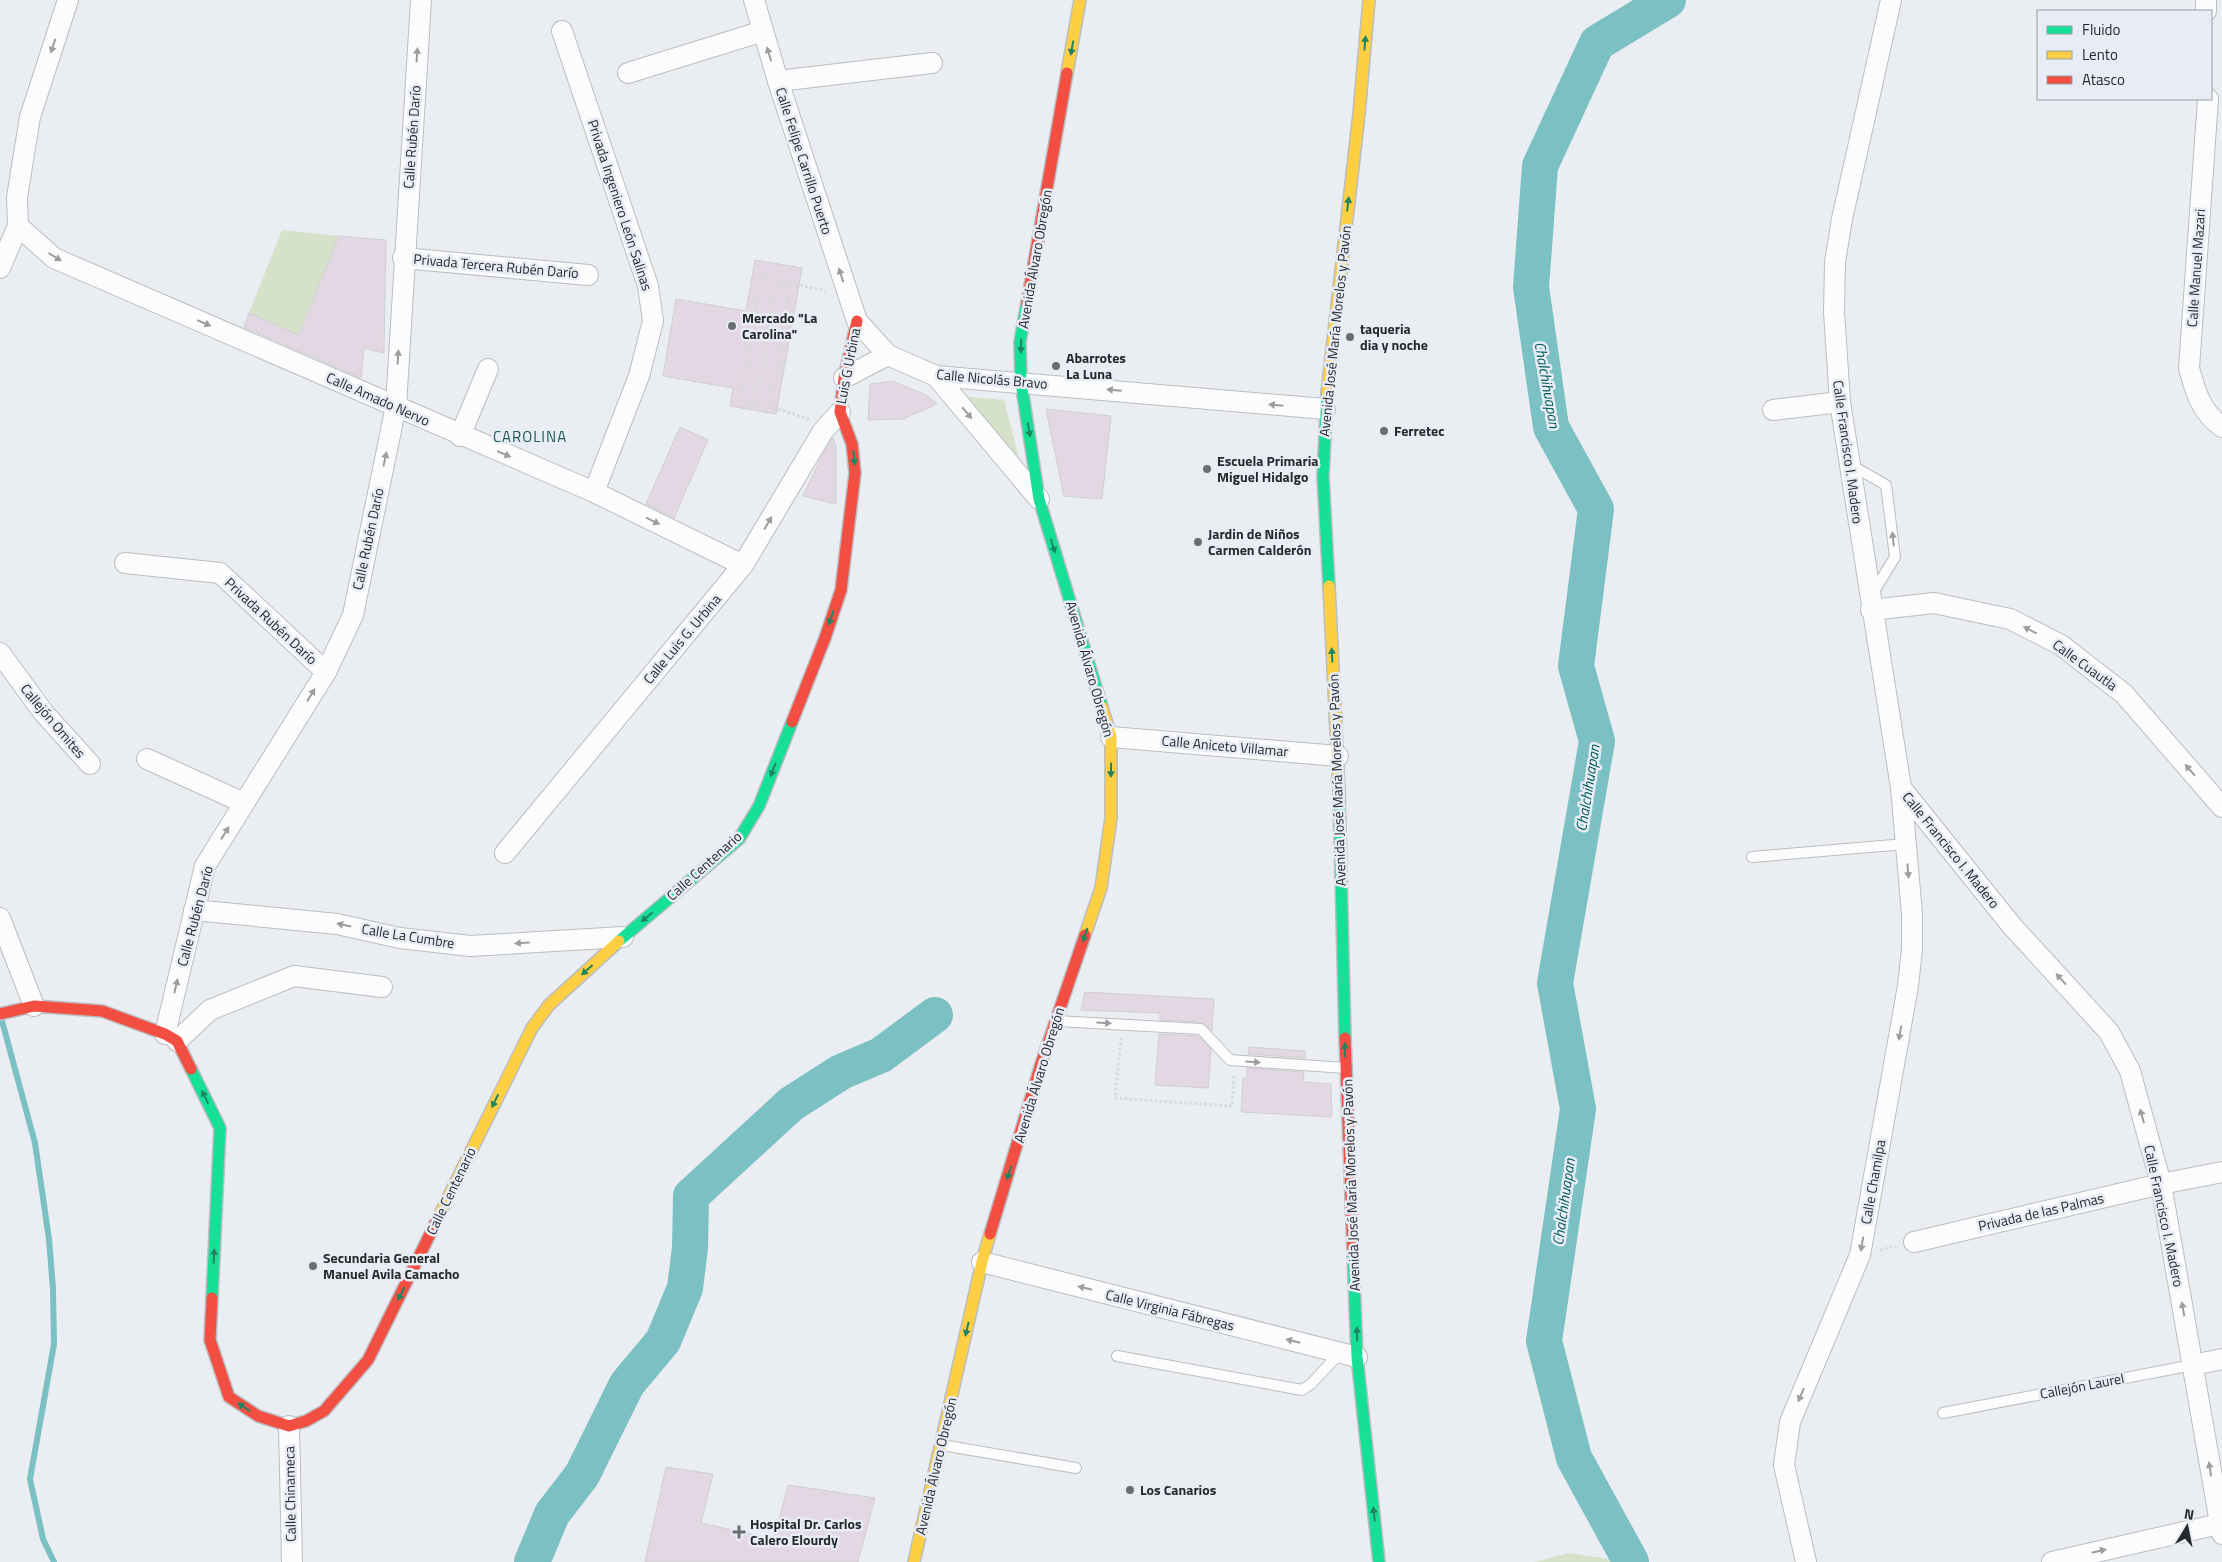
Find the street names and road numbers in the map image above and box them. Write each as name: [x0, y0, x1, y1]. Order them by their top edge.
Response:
street label: Calle Rubén Darío: [397, 85, 426, 189]
street label: Calle Felipe Carrillo Puerto: [771, 85, 838, 237]
street label: Privada Ingeniero León Salinas: [583, 116, 658, 293]
street label: Avenida Álvaro Obregón: [1012, 188, 1057, 330]
street label: Calle Manuel Mazari: [2181, 208, 2210, 328]
street label: Avenida José María Morelos y Pavón: [1313, 224, 1356, 438]
street label: Privada Tercera Rubén Darío: [413, 248, 579, 283]
street label: Luis G Urbina: [830, 326, 865, 406]
street label: Calle Nicolás Bravo: [936, 363, 1048, 394]
street label: Calle Amado Nervo: [323, 366, 433, 431]
street label: Calle Francisco I. Madero: [1828, 379, 1869, 525]
street label: Calle Rubén Darío: [346, 486, 389, 592]
street label: Privada Rubén Darío: [220, 572, 322, 669]
street label: Calle Luis G. Urbina: [638, 589, 726, 688]
street label: Avenida Álvaro Obregón: [1061, 598, 1120, 739]
street label: Calle Cuautla: [2048, 634, 2122, 695]
street label: Avenida José María Morelos y Pavón: [1322, 674, 1351, 886]
street label: Callejón Omites: [16, 679, 91, 763]
street label: Calle Aniceto Villamar: [1161, 730, 1289, 762]
street label: Calle Francisco I. Madero: [1898, 787, 2005, 913]
street label: Calle Centenario: [661, 826, 746, 905]
street label: Calle Rubén Darío: [171, 863, 218, 969]
street label: Calle La Cumbre: [360, 918, 456, 953]
street label: Avenida Álvaro Obregón: [1008, 1004, 1069, 1145]
street label: Avenida José María Morelos y Pavón: [1336, 1079, 1365, 1291]
street label: Calle Chamilpa: [1855, 1138, 1890, 1226]
street label: Calle Centenario: [420, 1143, 481, 1238]
street label: Calle Francisco I. Madero: [2139, 1143, 2190, 1289]
street label: Privada de las Palmas: [1976, 1187, 2106, 1236]
street label: Calle Virginia Fábregas: [1104, 1283, 1237, 1336]
street label: Callejón Laurel: [2038, 1367, 2126, 1404]
street label: Avenida Álvaro Obregón: [909, 1395, 962, 1537]
street label: Calle Chinameca: [278, 1446, 301, 1542]

